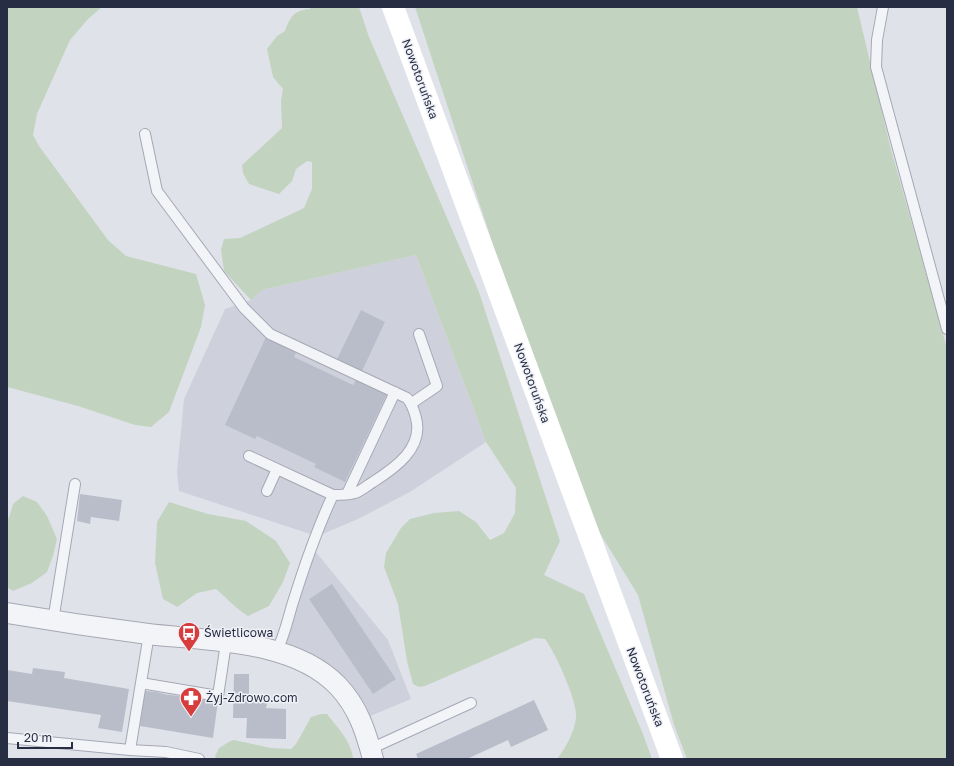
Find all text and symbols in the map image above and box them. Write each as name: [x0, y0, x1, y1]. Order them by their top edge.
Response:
street label: Nowotoruńska: [399, 37, 442, 121]
street label: Nowotoruńska: [511, 341, 554, 425]
bus stop icon: Świetlicowa: [176, 620, 202, 653]
place label: Świetlicowa: [204, 625, 273, 640]
street label: Nowotoruńska: [623, 645, 668, 729]
pharmacy icon: Żyj-Zdrowo.com: [178, 685, 204, 718]
place label: Żyj-Zdrowo.com: [206, 690, 298, 705]
scale bar: [18, 724, 72, 750]
text: 20 m: [24, 730, 52, 745]

